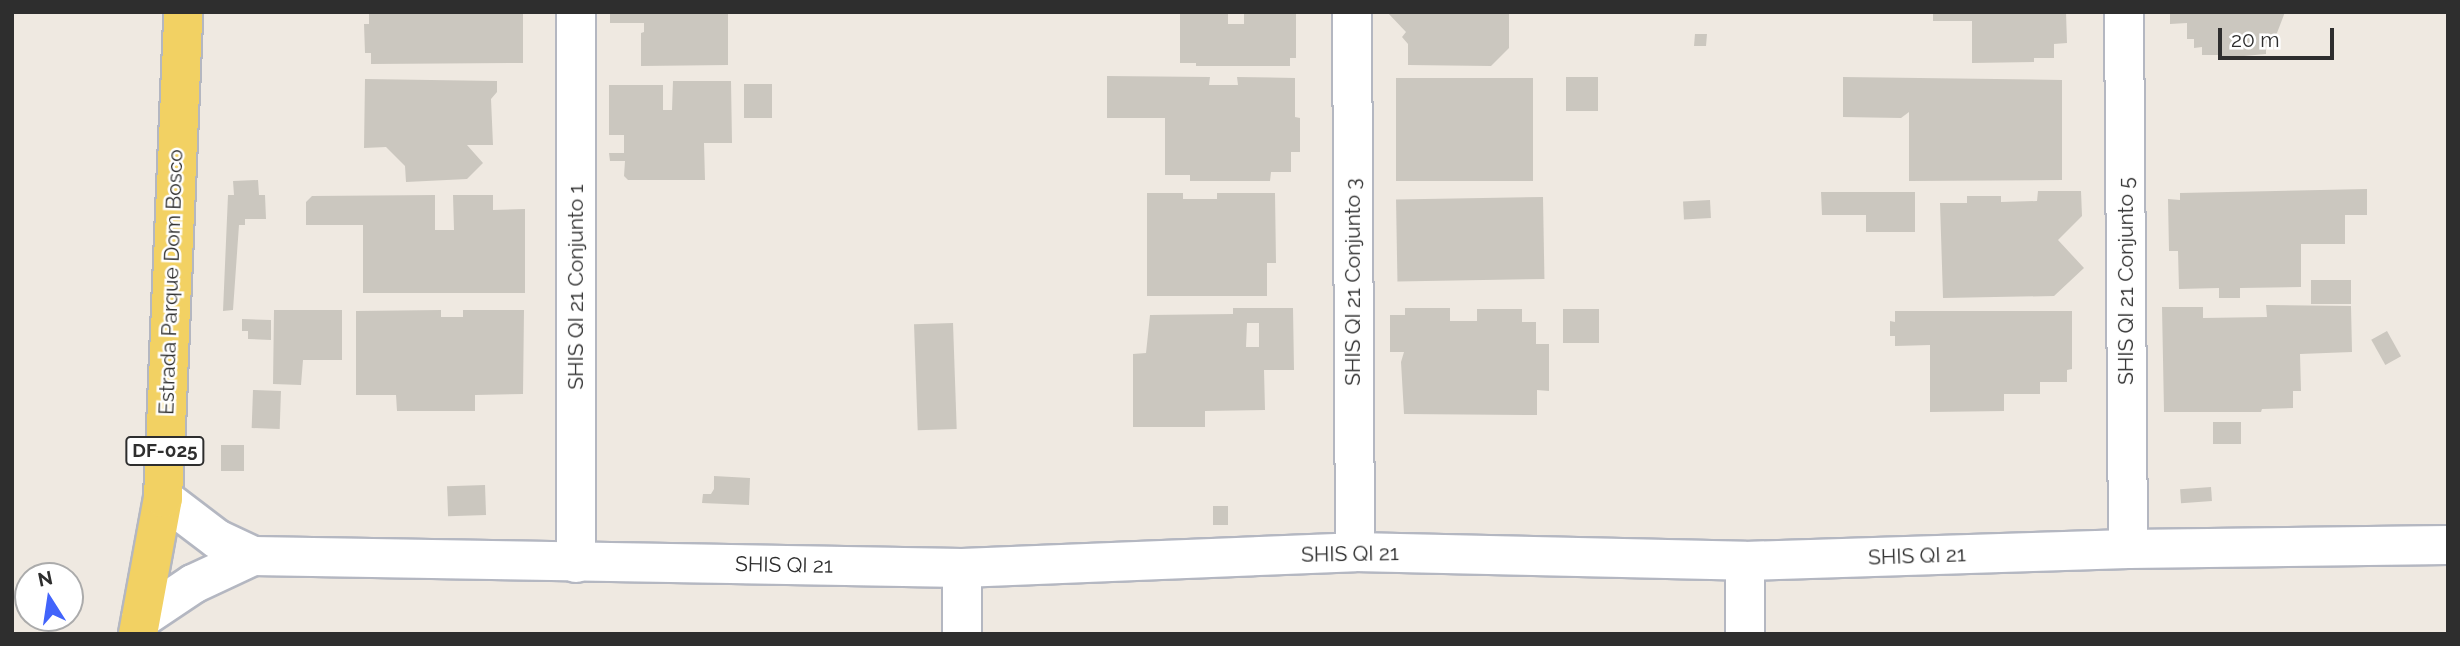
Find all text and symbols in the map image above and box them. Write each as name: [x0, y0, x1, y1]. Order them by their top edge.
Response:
scale bar: [2222, 14, 2338, 58]
text: 20 m: [2231, 27, 2279, 52]
street label: Estrada Parque Dom Bosco: [154, 149, 188, 415]
street label: SHIS QI 21 Conjunto 5: [2113, 177, 2139, 385]
street label: SHIS QI 21 Conjunto 3: [1340, 178, 1366, 386]
street label: SHIS QI 21 Conjunto 1: [563, 184, 589, 390]
road number: DF-025: [125, 436, 205, 466]
street label: SHIS QI 21: [1301, 541, 1399, 567]
street label: SHIS QI 21: [1868, 542, 1966, 570]
street label: SHIS QI 21: [735, 552, 833, 578]
north arrow: [14, 562, 84, 632]
text: N: [36, 566, 54, 591]

